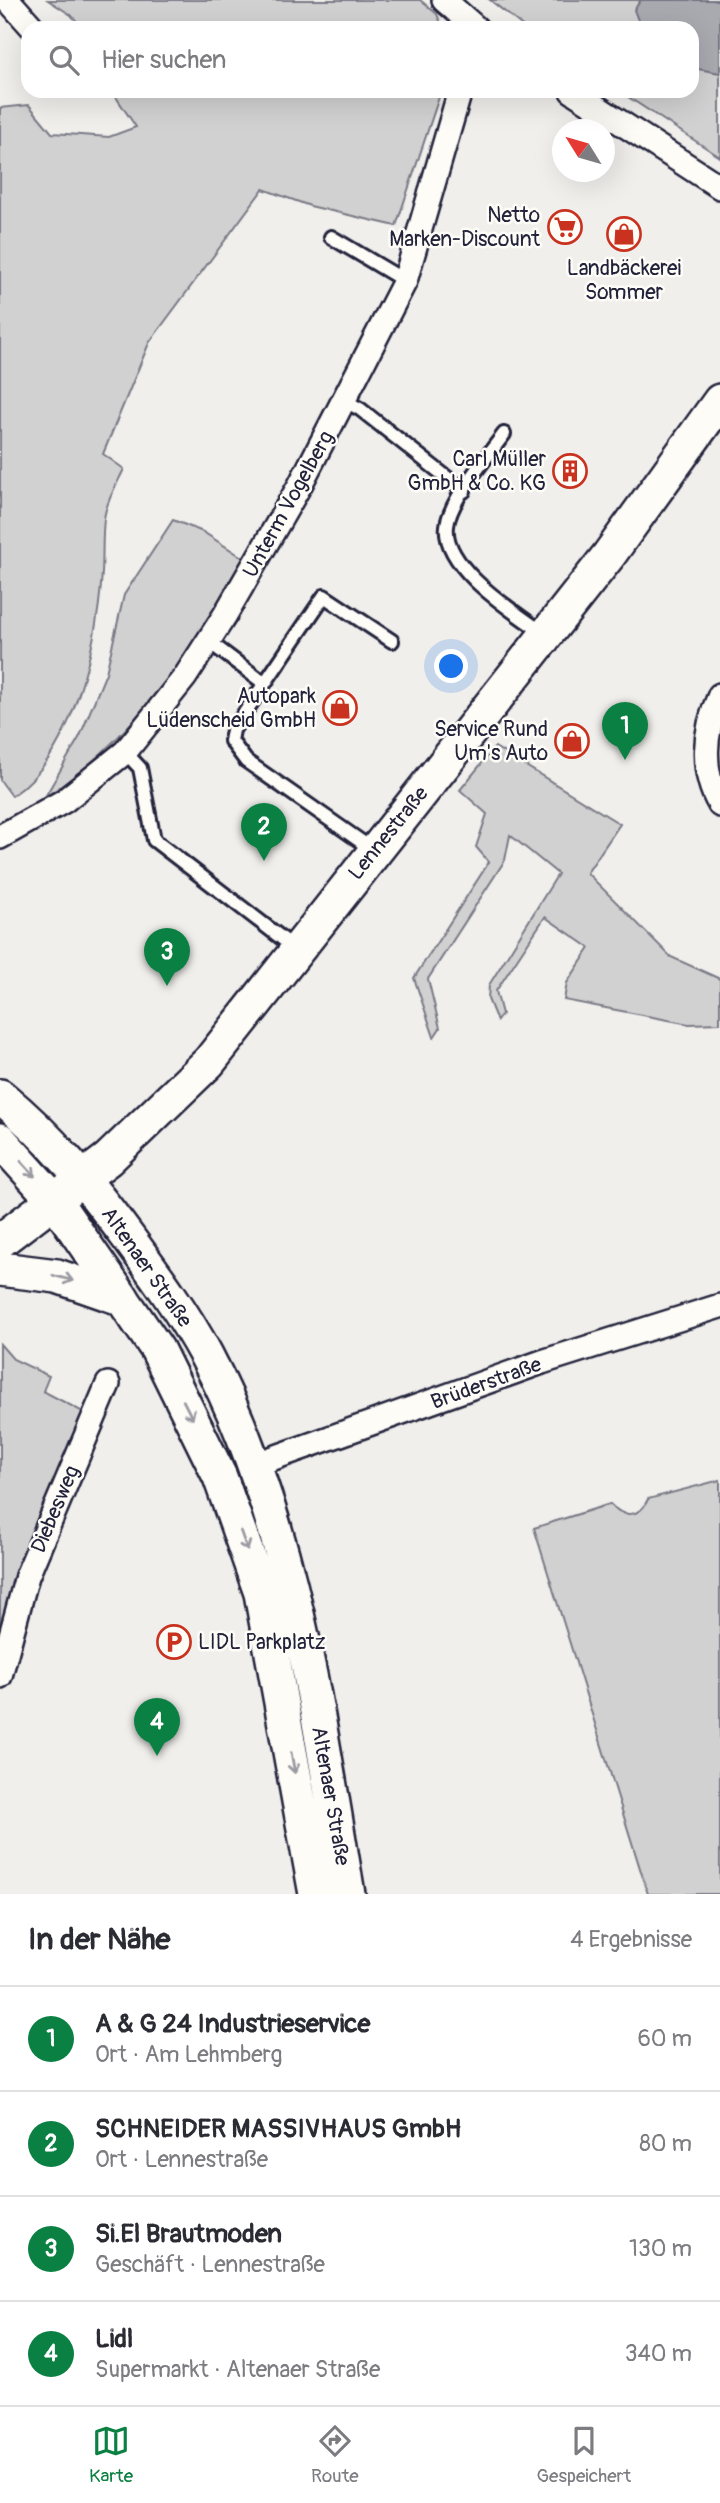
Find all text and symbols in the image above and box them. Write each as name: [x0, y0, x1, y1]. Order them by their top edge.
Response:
search box: [21, 21, 699, 98]
icon: search: [45, 41, 83, 79]
text: Hier suchen: [101, 44, 226, 76]
north arrow: [552, 119, 615, 182]
place label: Netto Marken-Discount: [389, 202, 541, 253]
supermarket icon: Netto Marken-Discount: [546, 208, 584, 246]
shop icon: Landbäckerei Sommer: [605, 215, 643, 253]
place label: Landbäckerei Sommer: [567, 255, 681, 306]
street label: Unterm Vogelberg: [237, 426, 340, 582]
place label: Carl Müller GmbH & Co. KG: [408, 446, 546, 497]
building icon: Carl Müller GmbH & Co. KG: [551, 452, 589, 490]
your location: [434, 649, 468, 683]
place label: Autopark Lüdenscheid GmbH: [146, 683, 316, 734]
shop icon: Autopark Lüdenscheid GmbH: [321, 689, 359, 727]
pin: 1: [602, 702, 648, 760]
place label: Service Rund Um's Auto: [434, 716, 548, 767]
shop icon: Service Rund Um's Auto: [553, 722, 591, 760]
street label: Lennestraße: [342, 780, 435, 886]
pin: 2: [241, 803, 287, 861]
pin: 3: [144, 928, 190, 986]
one-way arrow: [20, 1160, 36, 1178]
street label: Altenaer Straße: [95, 1202, 198, 1333]
one-way arrow: [51, 1272, 74, 1285]
street label: Brüderstraße: [427, 1351, 546, 1416]
one-way arrow: [181, 1399, 195, 1420]
street label: Diebesweg: [25, 1461, 86, 1557]
one-way arrow: [239, 1529, 251, 1551]
parking icon: LIDL Parkplatz: [155, 1623, 193, 1661]
place label: LIDL Parkplatz: [198, 1629, 326, 1656]
pin: 4: [134, 1698, 180, 1756]
street label: Altenaer Straße: [305, 1724, 356, 1868]
one-way arrow: [287, 1751, 300, 1774]
text: In der Nähe: [28, 1921, 170, 1958]
text: 4 Ergebnisse: [570, 1925, 692, 1954]
text: A & G 24 Industrieservice: [95, 2008, 370, 2040]
text: 1: [47, 2024, 56, 2053]
text: 60 m: [637, 2024, 692, 2053]
text: Ort · Am Lehmberg: [95, 2040, 282, 2069]
text: SCHNEIDER MASSIVHAUS GmbH: [95, 2113, 461, 2145]
text: 2: [45, 2129, 57, 2158]
text: 80 m: [639, 2129, 692, 2158]
text: Ort · Lennestraße: [95, 2145, 268, 2174]
text: Si.El Brautmoden: [95, 2218, 282, 2250]
text: 3: [45, 2234, 57, 2263]
text: 130 m: [629, 2234, 692, 2263]
text: Geschäft · Lennestraße: [95, 2250, 325, 2279]
text: Lidl: [95, 2323, 133, 2355]
text: 4: [44, 2339, 58, 2368]
text: 340 m: [625, 2339, 692, 2368]
text: Supermarkt · Altenaer Straße: [95, 2355, 380, 2384]
tab: Karte: [89, 2422, 133, 2488]
tab: Route: [311, 2422, 359, 2488]
tab: Gespeichert: [537, 2422, 631, 2488]

